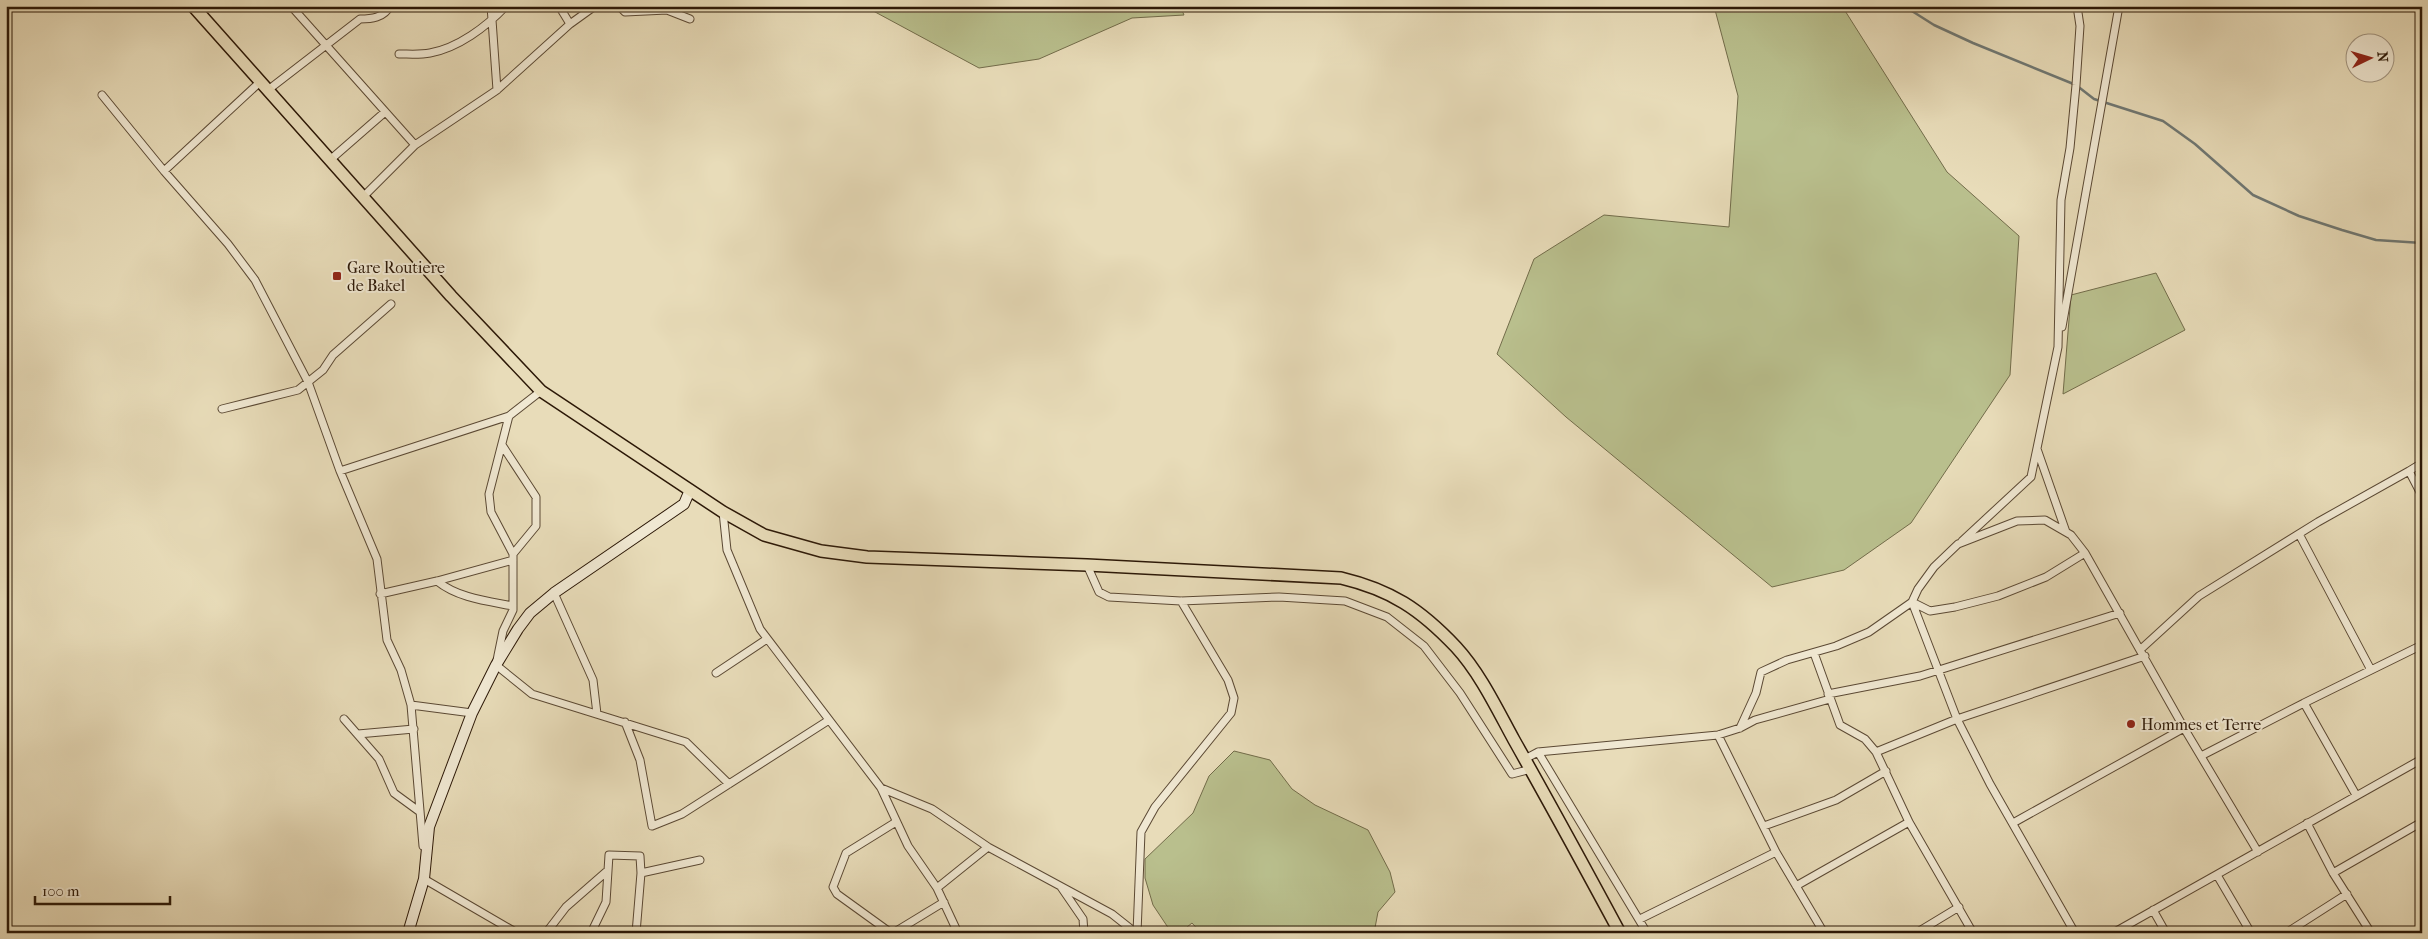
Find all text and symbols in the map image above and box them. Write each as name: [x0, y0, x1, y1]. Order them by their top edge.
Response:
north arrow: [2346, 32, 2396, 82]
text: N: [2374, 51, 2391, 63]
place label: Gare Routiere de Bakel: [347, 258, 445, 295]
marker: Gare Routiere de Bakel: [331, 270, 343, 282]
place label: Hommes et Terre: [2141, 715, 2261, 734]
marker: Hommes et Terre: [2125, 718, 2137, 730]
scale bar: [35, 874, 170, 906]
text: 100 m: [42, 882, 80, 900]

